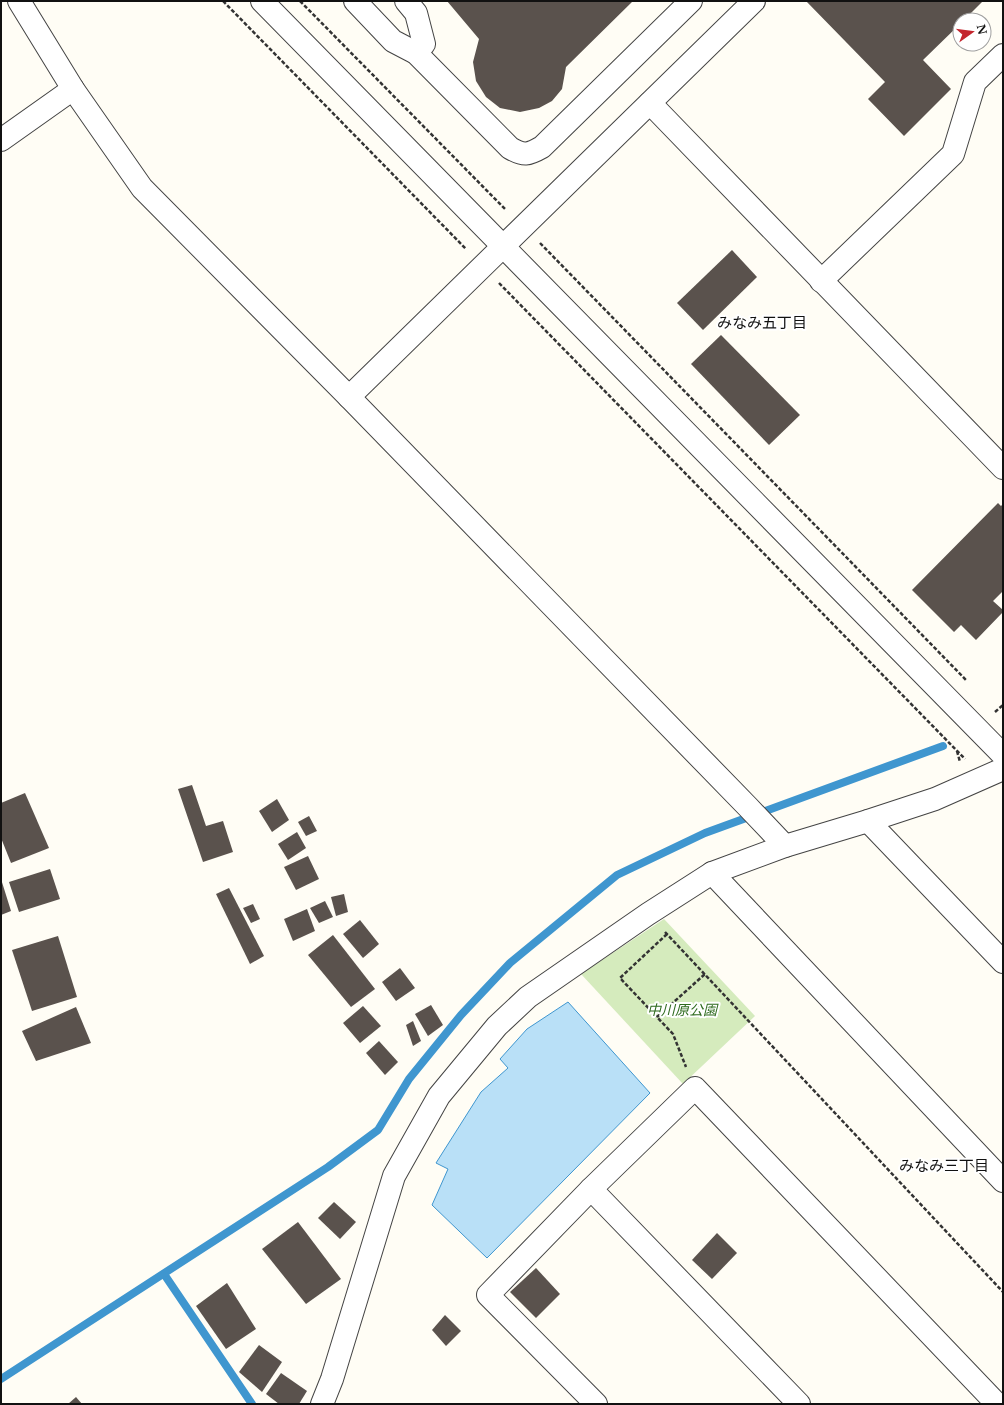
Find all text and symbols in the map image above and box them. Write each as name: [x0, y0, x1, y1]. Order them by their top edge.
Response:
north arrow: [952, 12, 992, 52]
text: N: [974, 23, 990, 37]
district label: みなみ五丁目: [717, 313, 807, 332]
park label: 中川原公園: [647, 1001, 719, 1019]
district label: みなみ三丁目: [899, 1156, 989, 1175]

